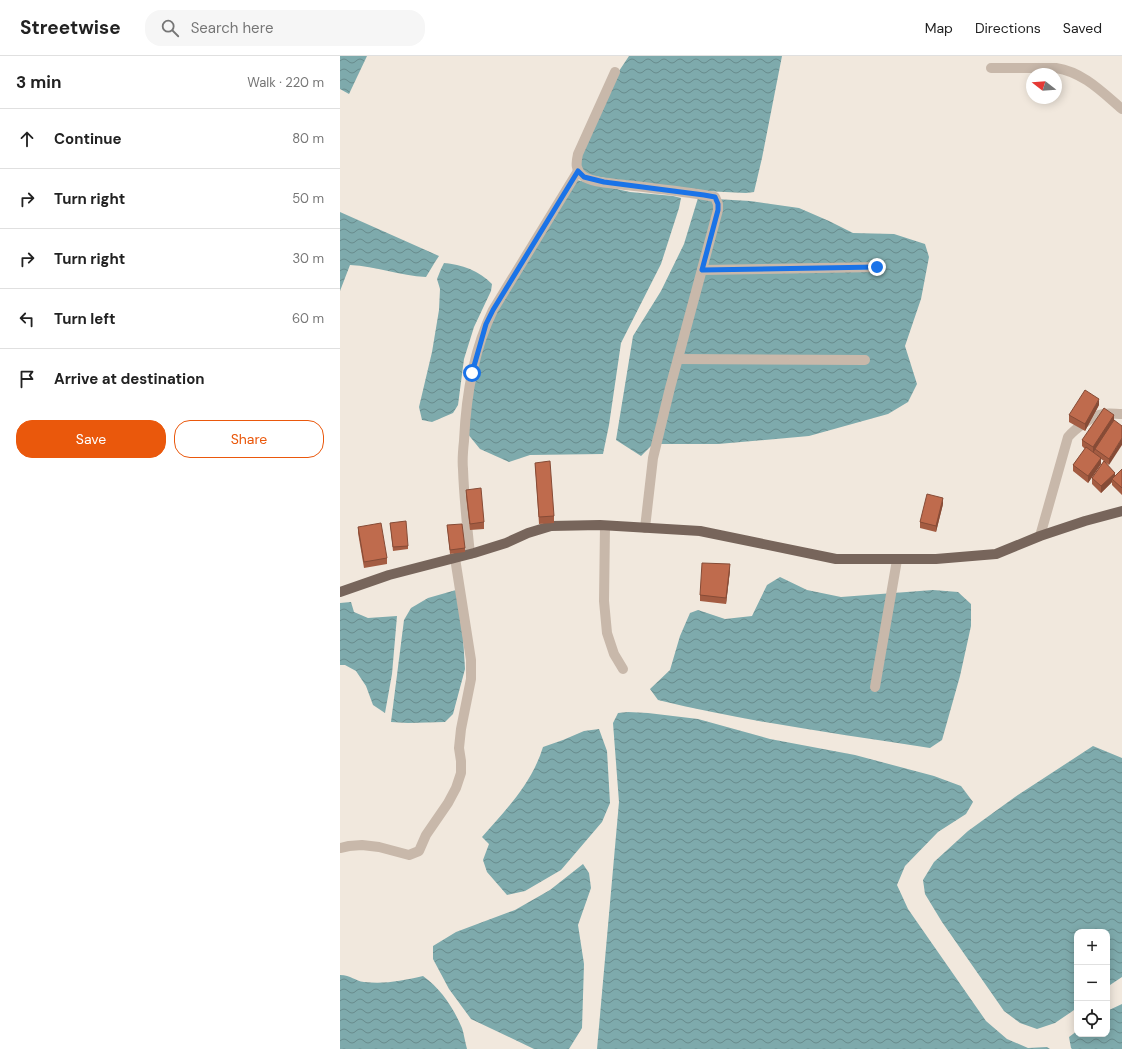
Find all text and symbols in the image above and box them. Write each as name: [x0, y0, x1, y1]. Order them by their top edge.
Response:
search box: [145, 10, 425, 46]
text: Streetwise: [20, 15, 121, 40]
icon: search: [159, 17, 181, 39]
text: Search here: [191, 18, 273, 38]
text: Map: [925, 19, 953, 37]
text: Directions: [975, 19, 1041, 37]
text: Saved: [1063, 19, 1102, 37]
north arrow: [1026, 68, 1062, 104]
text: 3 min: [16, 71, 61, 93]
text: Walk · 220 m: [247, 74, 324, 91]
icon: ahead: [16, 128, 38, 150]
text: Continue: [54, 129, 122, 149]
text: 80 m: [292, 130, 324, 147]
icon: right: [16, 188, 38, 210]
text: Turn right: [54, 189, 125, 209]
text: 50 m: [292, 190, 324, 207]
icon: right: [16, 248, 38, 270]
text: Turn right: [54, 249, 125, 269]
text: 30 m: [292, 250, 324, 267]
route end: [868, 258, 886, 276]
icon: left: [16, 308, 38, 330]
text: Turn left: [54, 309, 115, 329]
text: 60 m: [292, 310, 324, 327]
route start: [463, 364, 481, 382]
icon: arrive: [16, 368, 38, 390]
text: Arrive at destination: [54, 369, 205, 389]
button: Save: [16, 420, 166, 458]
button: Share: [174, 420, 324, 458]
map controls: [1074, 929, 1110, 1037]
button: +: [1074, 929, 1110, 965]
button: −: [1074, 965, 1110, 1001]
button: locate: [1074, 1001, 1110, 1037]

